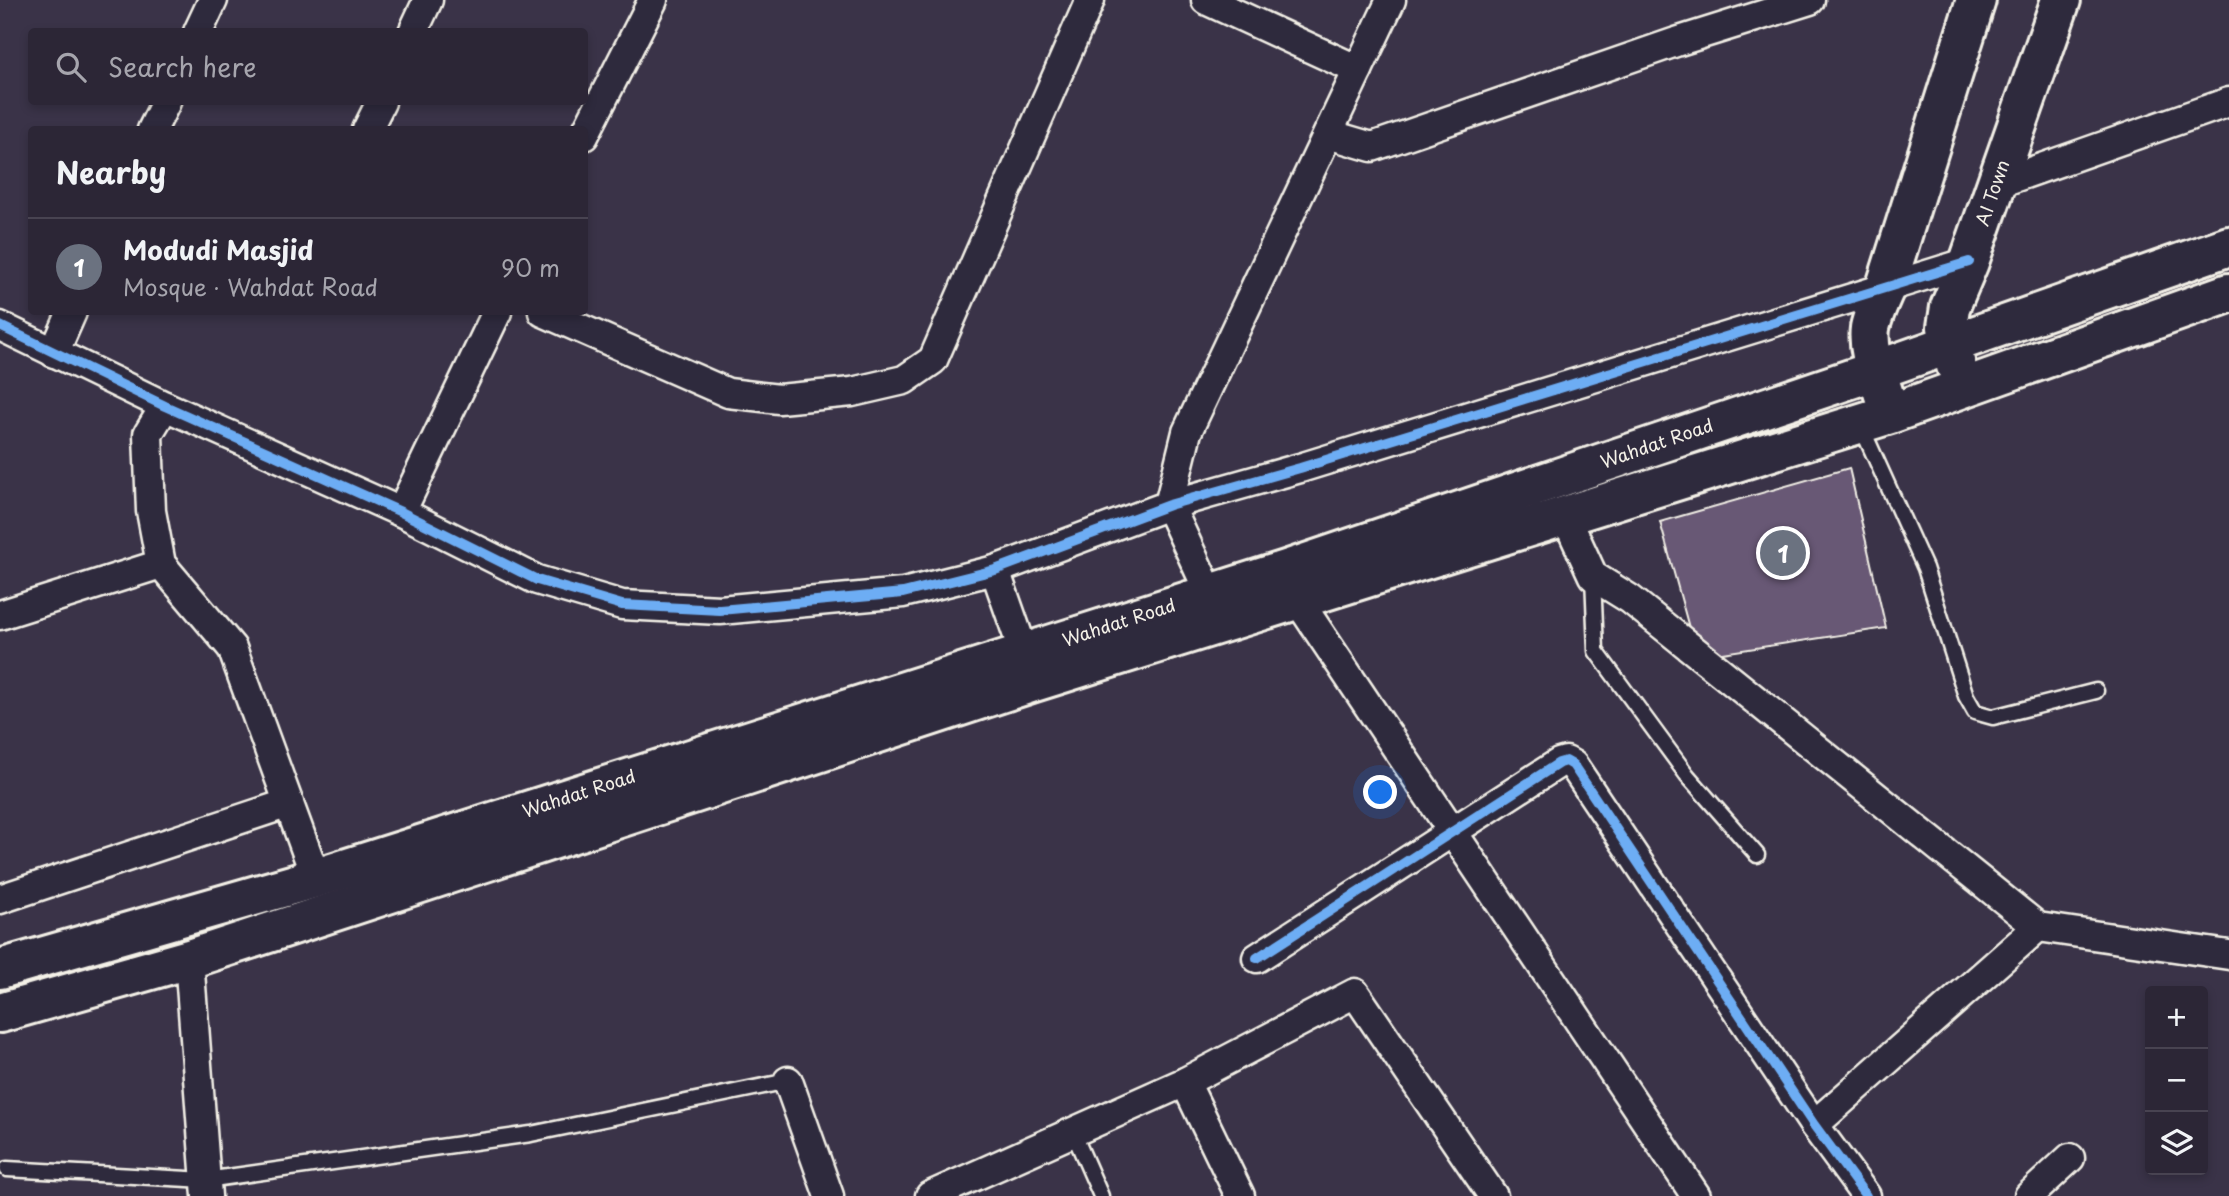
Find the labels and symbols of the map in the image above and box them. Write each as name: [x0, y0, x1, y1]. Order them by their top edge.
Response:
street label: AI Town: [1968, 156, 2015, 229]
street label: Wahdat Road: [1597, 411, 1717, 474]
pin: 1: [1760, 527, 1806, 579]
street label: Wahdat Road: [1058, 591, 1179, 653]
street label: Wahdat Road: [518, 762, 639, 824]
your location: [1363, 775, 1397, 809]

